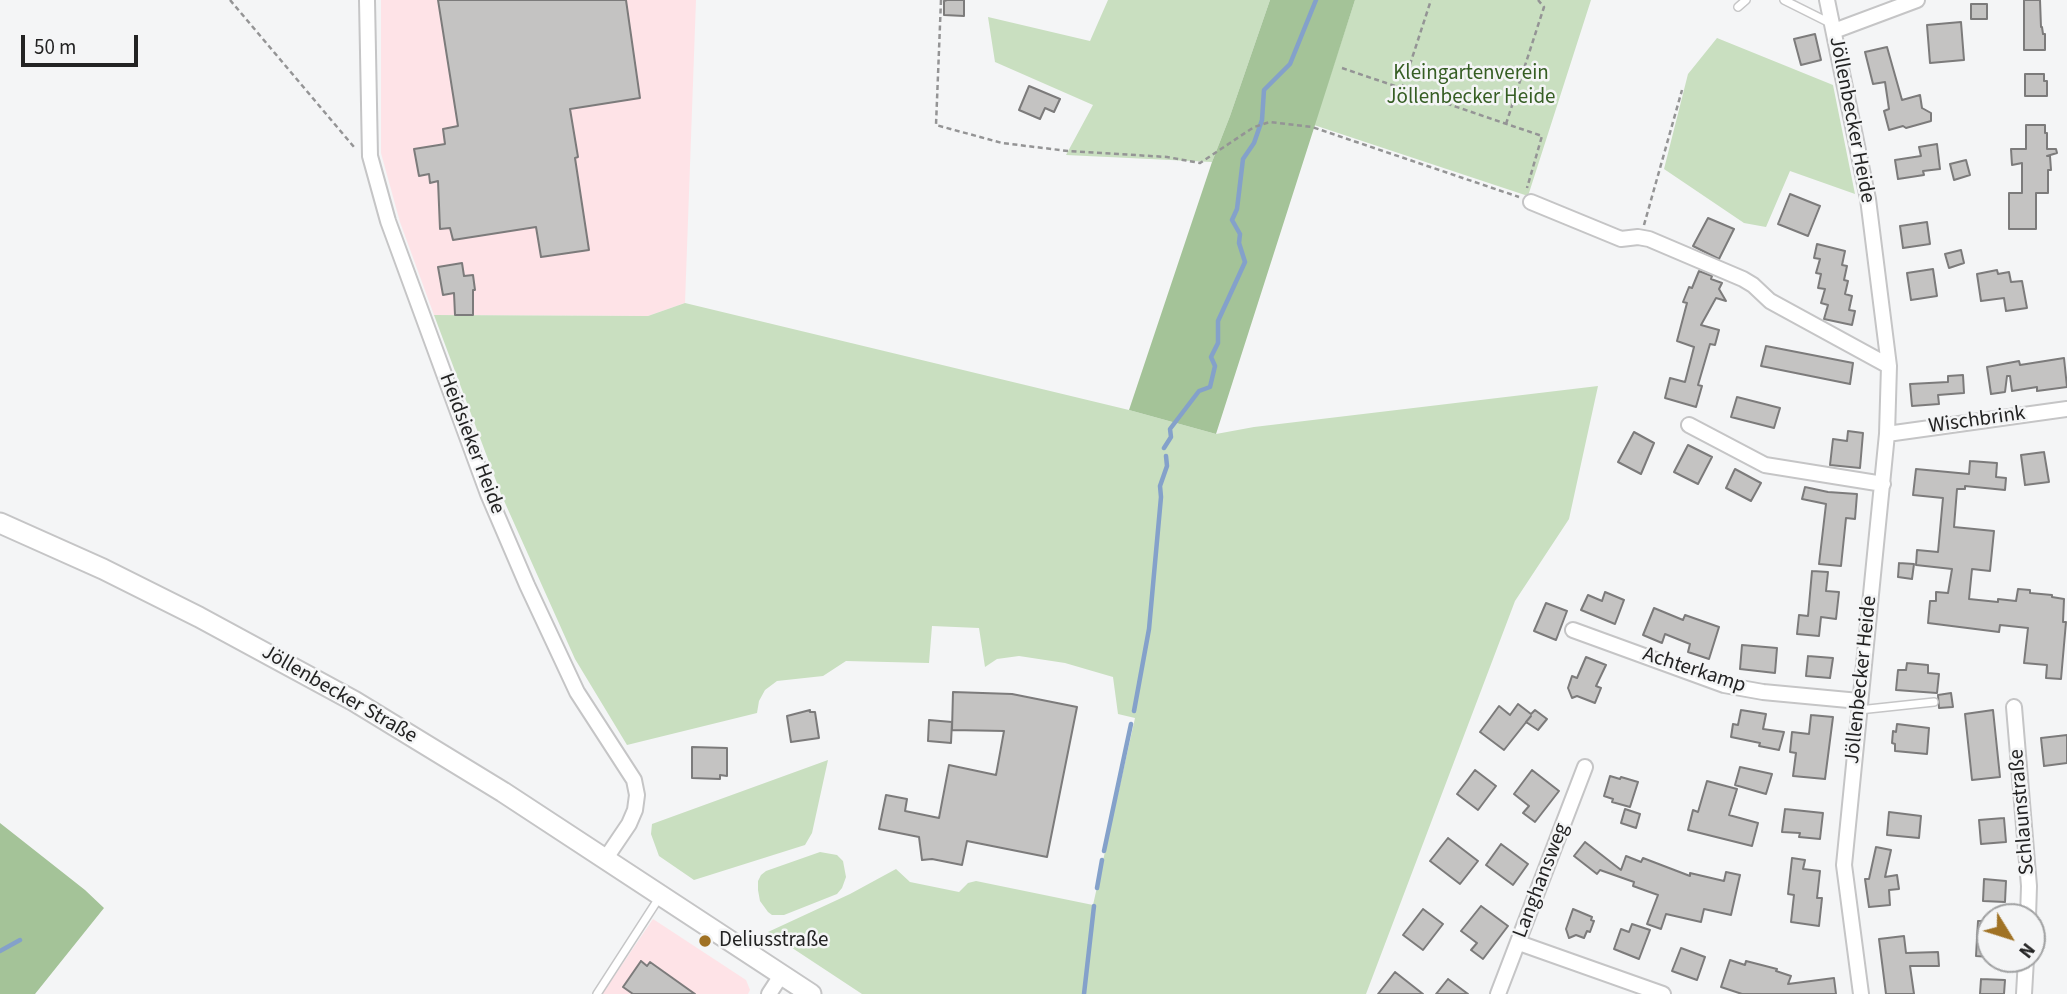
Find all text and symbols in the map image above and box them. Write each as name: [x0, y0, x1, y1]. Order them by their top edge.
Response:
scale bar: [24, 21, 142, 65]
text: 50 m: [34, 32, 76, 62]
street label: Jöllenbecker Heide: [1823, 35, 1879, 205]
park label: Kleingartenverein Jöllenbecker Heide: [1387, 61, 1555, 111]
street label: Heidsieker Heide: [433, 370, 509, 518]
street label: Wischbrink: [1927, 402, 2027, 440]
street label: Jöllenbecker Heide: [1841, 595, 1883, 765]
street label: Jöllenbecker Straße: [257, 640, 421, 750]
street label: Achterkamp: [1639, 643, 1749, 699]
street label: Schlaunstraße: [2005, 748, 2041, 876]
street label: Langhansweg: [1509, 820, 1575, 942]
north arrow: [1976, 903, 2046, 973]
place label: Deliusstraße: [719, 928, 828, 954]
marker: Deliusstraße: [697, 933, 713, 949]
text: N: [2012, 937, 2041, 963]

